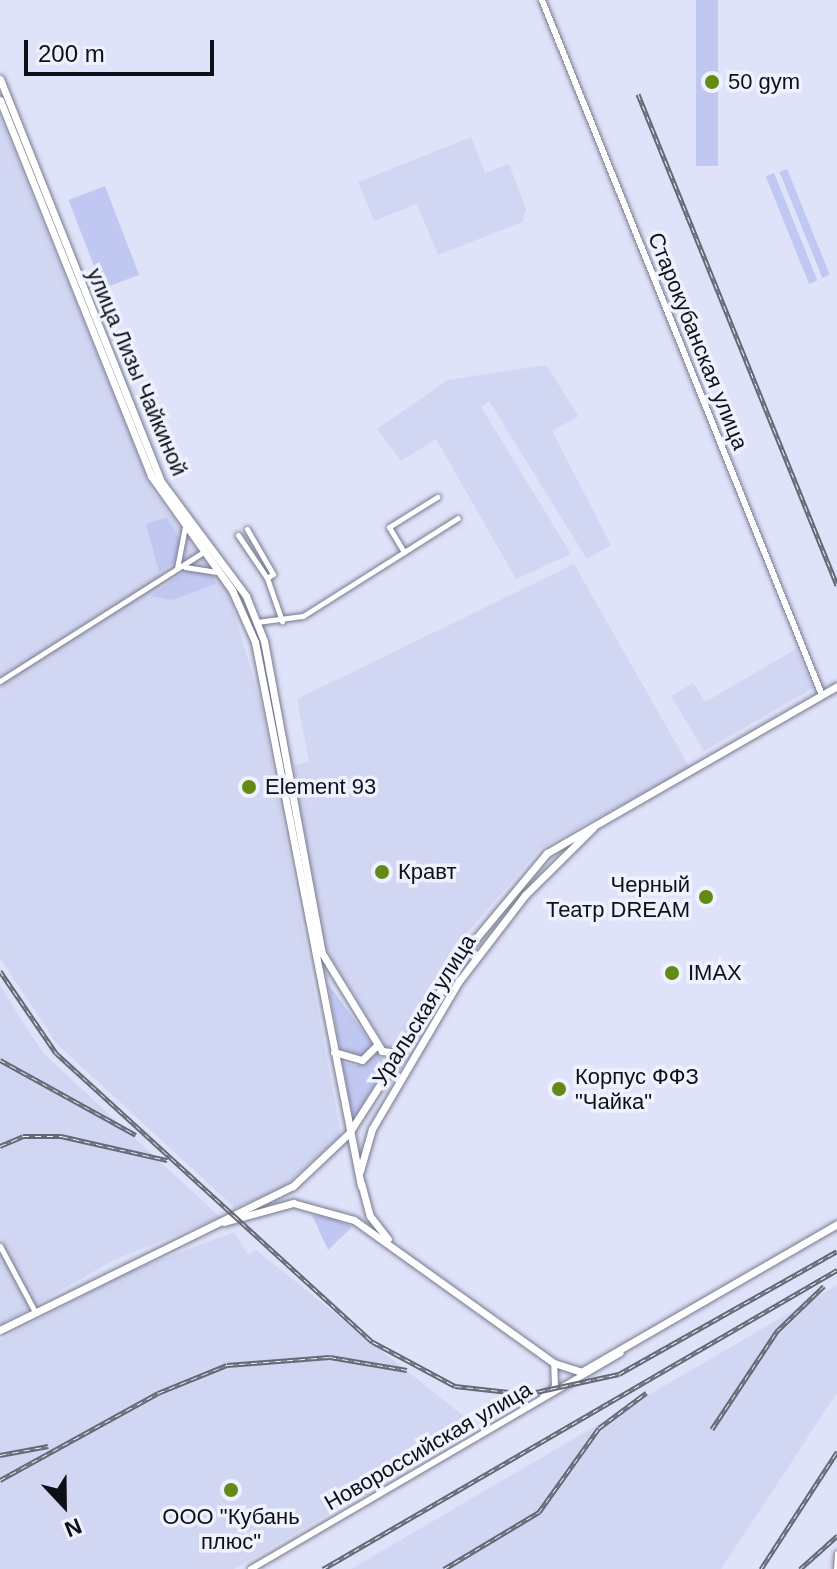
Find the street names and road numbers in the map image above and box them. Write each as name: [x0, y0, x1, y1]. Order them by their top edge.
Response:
street label: Старокубанская улица: [642, 229, 754, 453]
street label: улица Лизы Чайкиной: [81, 264, 193, 480]
street label: Уральская улица: [367, 929, 481, 1091]
street label: Новороссийская улица: [320, 1376, 536, 1516]

